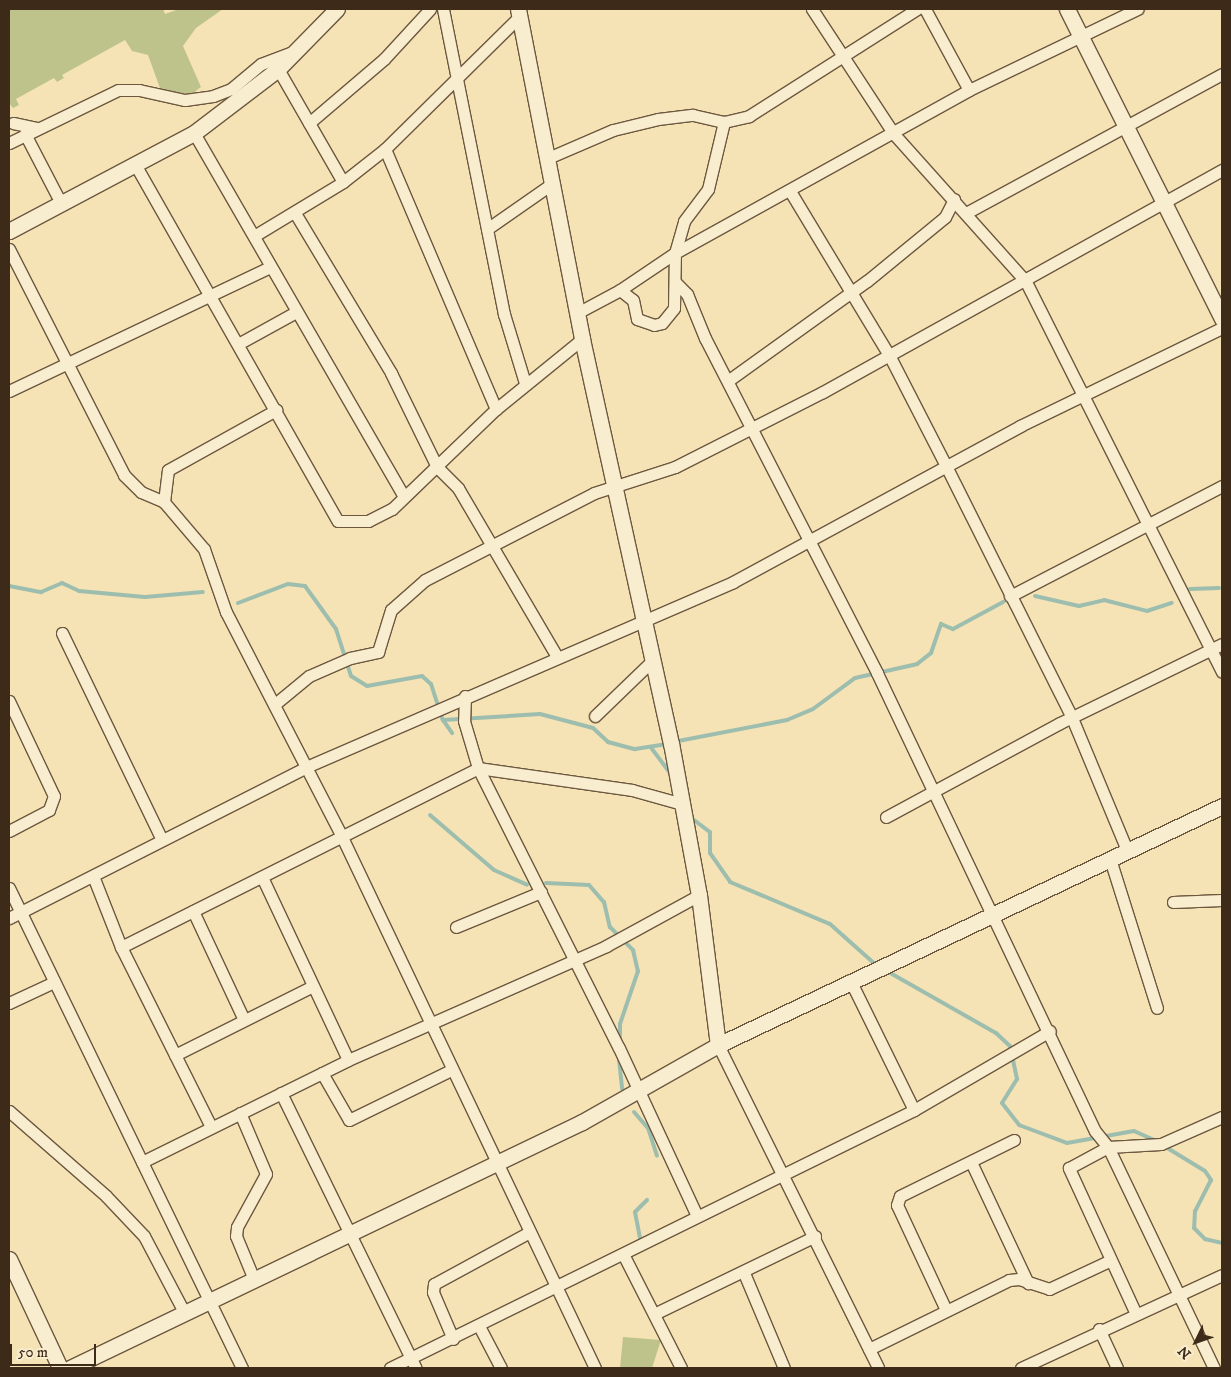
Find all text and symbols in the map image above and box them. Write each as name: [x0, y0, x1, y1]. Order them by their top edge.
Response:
north arrow: [1171, 1317, 1221, 1367]
scale bar: [12, 1334, 99, 1366]
text: N: [1174, 1342, 1195, 1362]
text: 50 m: [18, 1343, 48, 1362]

